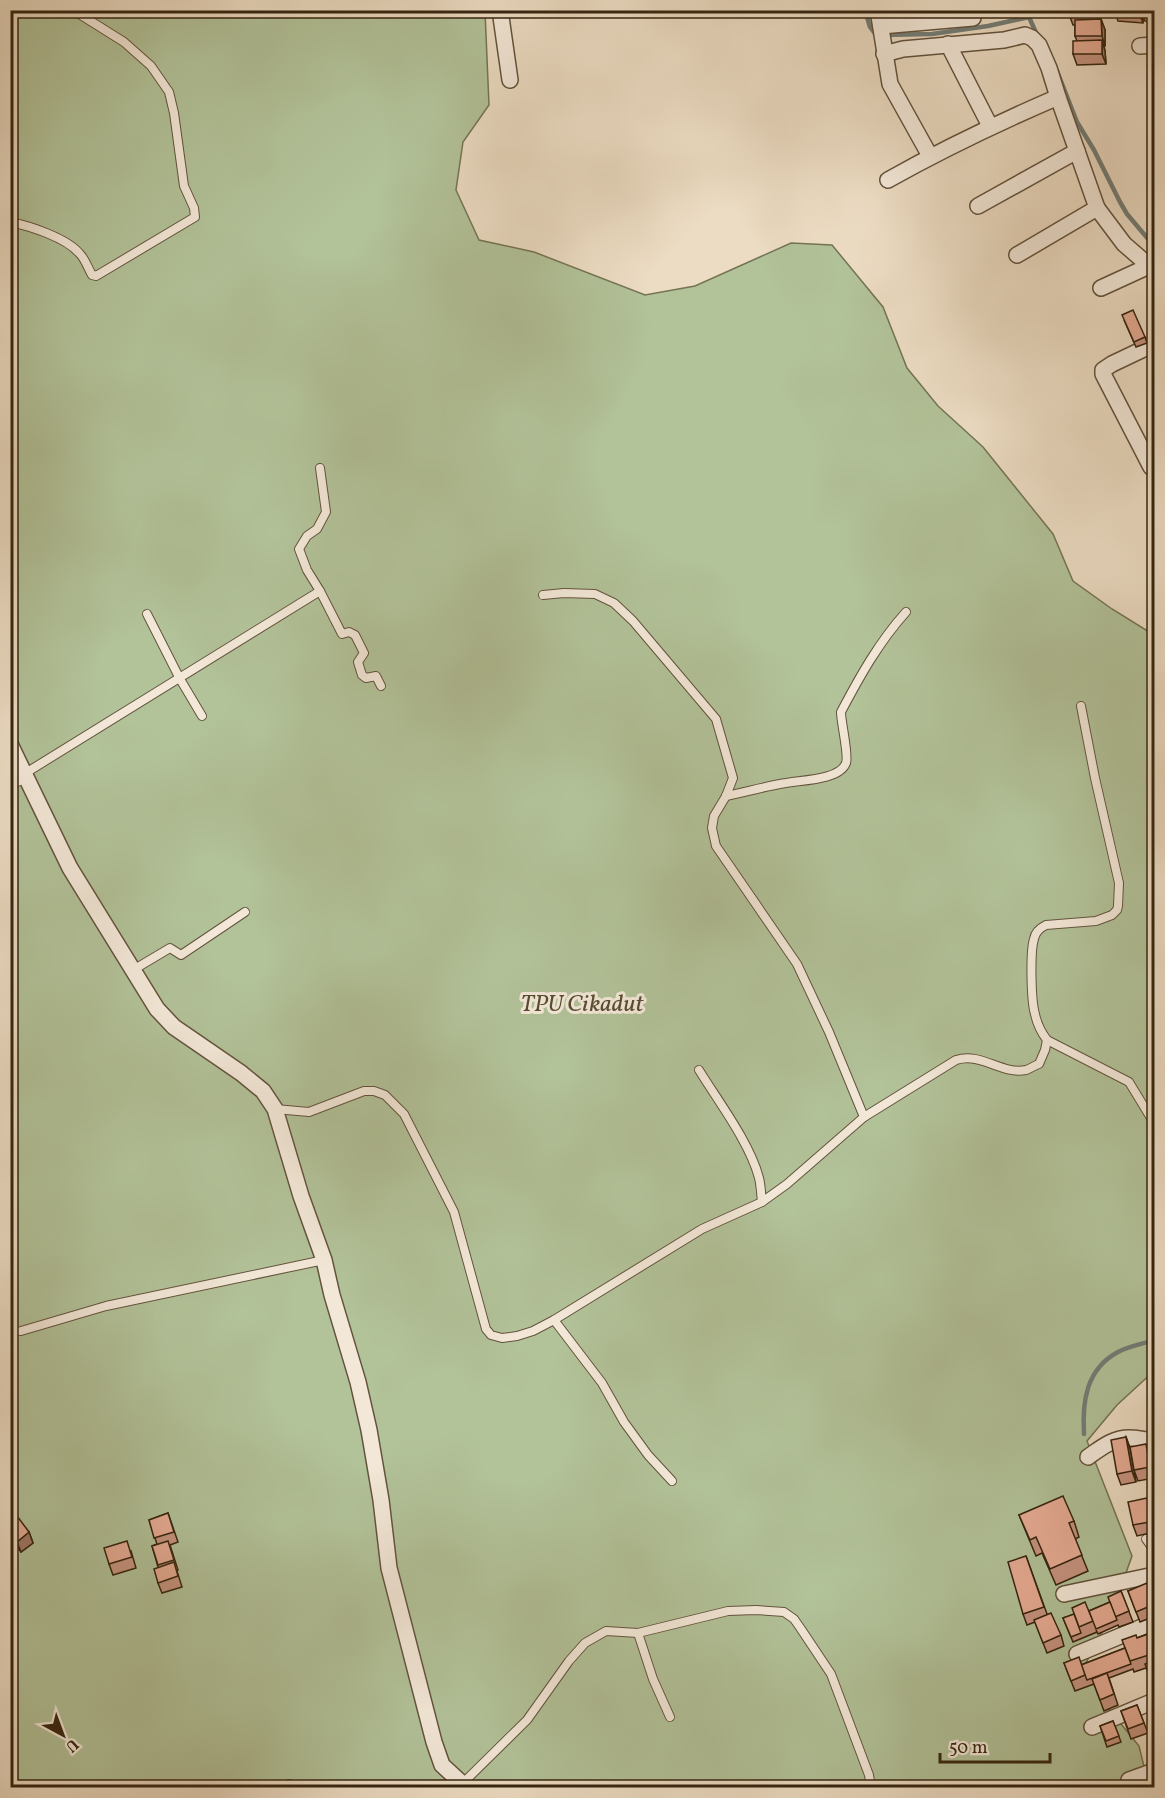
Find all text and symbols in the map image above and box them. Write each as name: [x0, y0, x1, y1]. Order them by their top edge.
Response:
park label: TPU Cikadut: [521, 988, 644, 1022]
north arrow: [33, 1705, 93, 1765]
scale bar: [940, 1726, 1050, 1764]
text: U: [60, 1733, 83, 1757]
text: 50 m: [949, 1736, 988, 1761]

